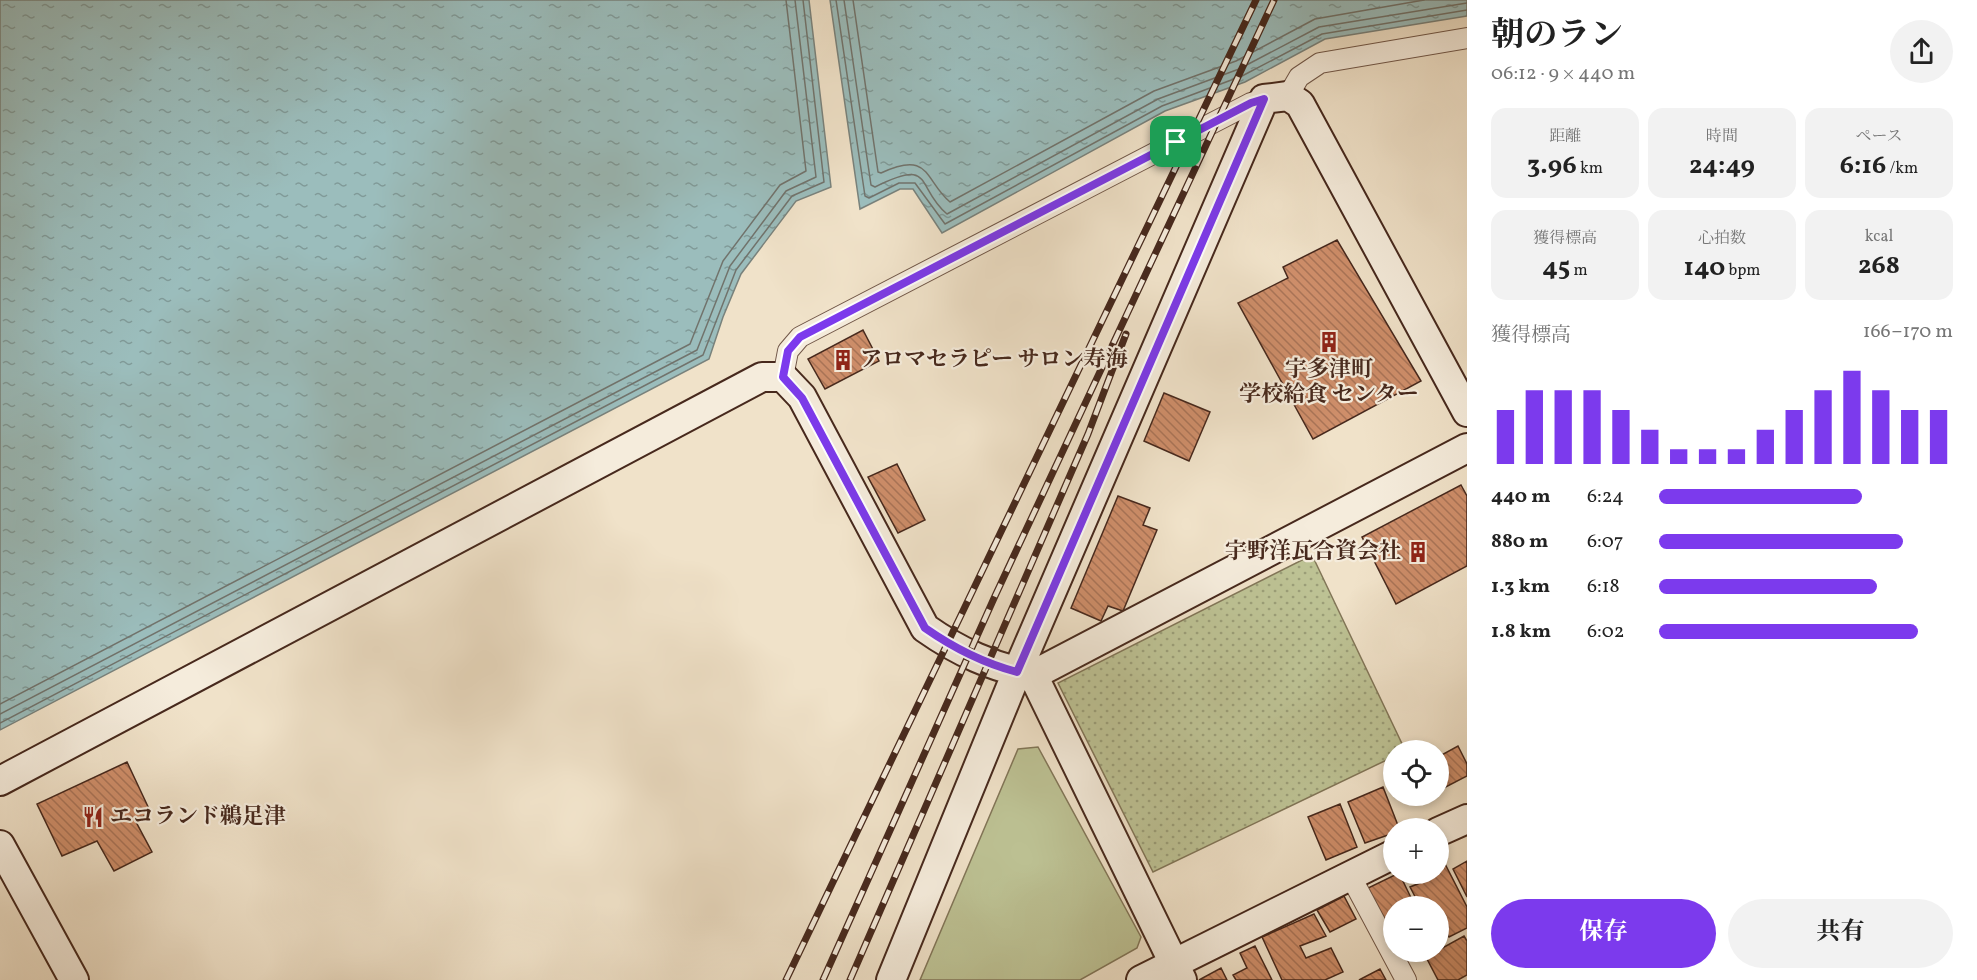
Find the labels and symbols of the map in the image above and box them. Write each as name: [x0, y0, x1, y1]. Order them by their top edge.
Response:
pin: [1150, 116, 1201, 167]
building icon: 宇多津町 学校給食 センター: [1317, 330, 1341, 354]
place label: アロマセラピー サロン寿海: [860, 345, 1129, 376]
building icon: アロマセラピー サロン寿海: [831, 348, 855, 372]
place label: 宇多津町 学校給食 センター: [1239, 355, 1419, 411]
place label: 宇野洋瓦合資会社: [1225, 537, 1401, 568]
building icon: 宇野洋瓦合資会社: [1406, 540, 1430, 564]
place label: エコランド鵜足津: [110, 802, 286, 833]
restaurant icon: エコランド鵜足津: [81, 805, 105, 829]

